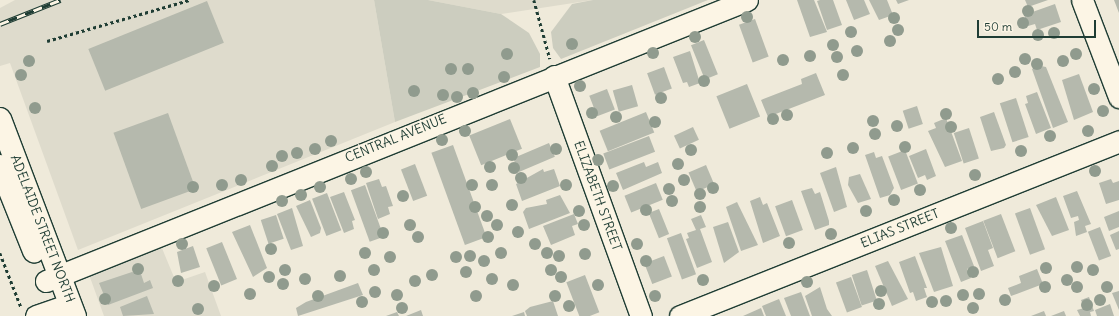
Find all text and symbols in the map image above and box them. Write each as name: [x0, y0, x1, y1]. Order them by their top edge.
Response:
scale bar: [979, 12, 1098, 38]
text: 50 m: [984, 19, 1012, 34]
street label: CENTRAL AVENUE: [343, 112, 449, 166]
street label: ELIZABETH STREET: [570, 139, 624, 253]
street label: ADELAIDE STREET NORTH: [7, 153, 77, 305]
street label: ELIAS STREET: [858, 206, 942, 252]

